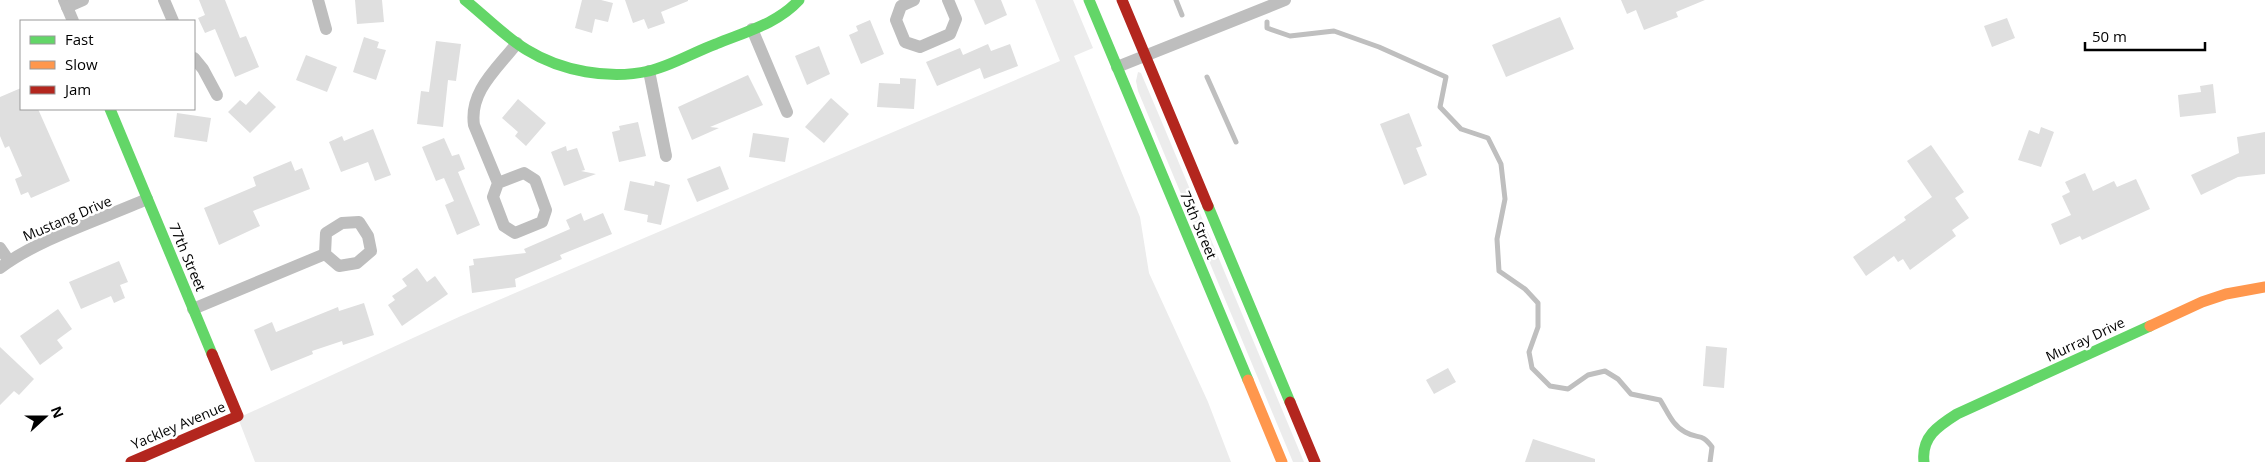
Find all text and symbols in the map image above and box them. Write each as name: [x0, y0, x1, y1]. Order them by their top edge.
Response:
legend: [20, 20, 195, 110]
scale bar: [2085, 20, 2205, 52]
text: 50 m: [2092, 26, 2127, 46]
text: Fast: [65, 29, 94, 49]
text: Slow: [65, 54, 98, 74]
text: Jam: [63, 79, 91, 99]
street label: 75th Street: [1176, 188, 1222, 262]
street label: Mustang Drive: [20, 191, 114, 245]
street label: 77th Street: [165, 220, 211, 294]
street label: Murray Drive: [2042, 312, 2128, 366]
north arrow: [20, 392, 70, 442]
street label: Yackley Avenue: [128, 397, 228, 453]
text: N: [47, 403, 69, 421]

